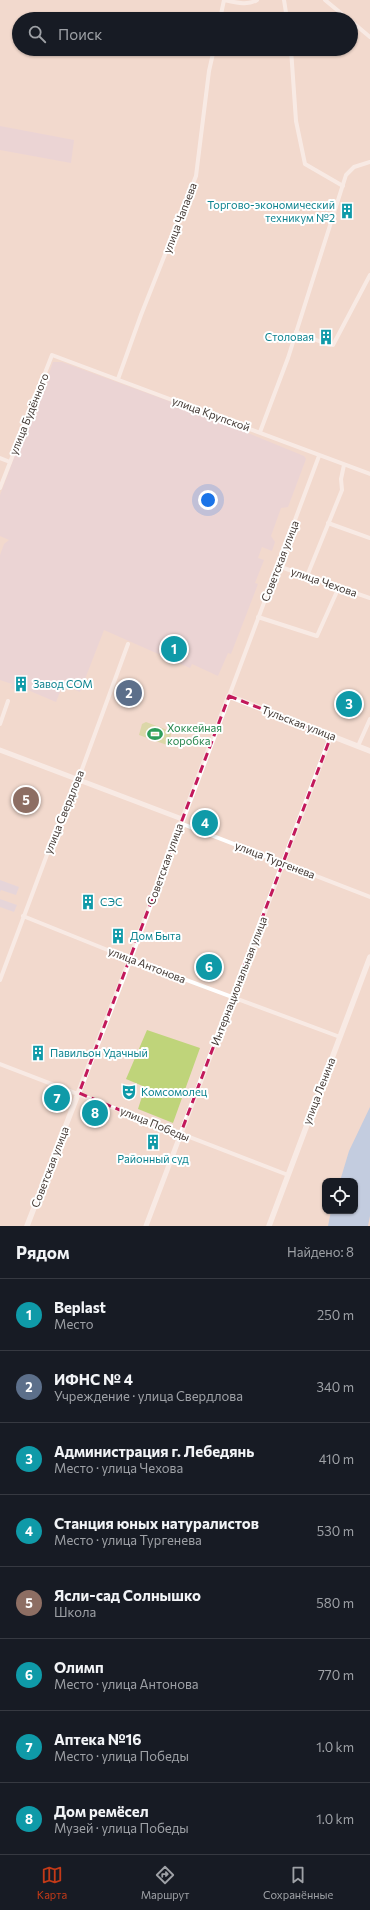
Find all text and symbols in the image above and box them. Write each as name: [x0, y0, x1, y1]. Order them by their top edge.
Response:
search box: [12, 12, 358, 56]
icon: search: [26, 23, 48, 45]
text: Поиск: [58, 25, 102, 43]
street label: улица Чапаева: [160, 181, 199, 255]
place label: Торгово-экономический техникум №2: [207, 198, 335, 224]
building icon: Торгово-экономический техникум №2: [338, 202, 356, 220]
building icon: Столовая: [317, 328, 335, 346]
place label: Столовая: [265, 330, 314, 343]
street label: улица Будённого: [6, 371, 51, 457]
street label: улица Крупской: [171, 393, 252, 434]
your location: [198, 490, 218, 510]
street label: Советская улица: [258, 518, 301, 603]
street label: улица Чехова: [289, 564, 359, 599]
pin: 1: [161, 634, 187, 664]
building icon: Завод СОМ: [12, 675, 30, 693]
place label: Завод СОМ: [33, 677, 93, 690]
pin: 2: [116, 678, 142, 708]
pin: 3: [336, 689, 362, 719]
street label: Тульская улица: [260, 702, 338, 743]
place label: Хоккейная коробка: [167, 721, 222, 747]
sports icon: Хоккейная коробка: [146, 725, 164, 743]
street label: улица Свердлова: [41, 768, 86, 855]
pin: 5: [13, 785, 39, 815]
pin: 4: [192, 808, 218, 838]
street label: Советская улица: [144, 821, 185, 906]
street label: улица Тургенева: [233, 838, 317, 881]
building icon: СЭС: [79, 893, 97, 911]
place label: СЭС: [100, 895, 123, 908]
street label: Интернациональная улица: [208, 915, 269, 1047]
building icon: Дом Быта: [109, 927, 127, 945]
place label: Дом Быта: [130, 929, 181, 942]
street label: улица Антонова: [107, 944, 188, 985]
pin: 6: [196, 952, 222, 982]
building icon: Павильон Удачный: [29, 1044, 47, 1062]
place label: Павильон Удачный: [50, 1046, 148, 1059]
street label: улица Ленина: [300, 1055, 337, 1126]
pin: 7: [44, 1083, 70, 1113]
theatre icon: Комсомолец: [120, 1083, 138, 1101]
place label: Комсомолец: [141, 1085, 208, 1098]
pin: 8: [82, 1098, 108, 1128]
street label: улица Победы: [119, 1104, 192, 1143]
street label: Советская улица: [28, 1124, 71, 1209]
building icon: Районный суд: [144, 1133, 162, 1151]
place label: Районный суд: [117, 1152, 189, 1165]
map controls: [322, 1178, 358, 1214]
button: locate: [322, 1178, 358, 1214]
text: Рядом: [16, 1242, 70, 1263]
text: Найдено: 8: [287, 1244, 354, 1260]
text: Beplast: [54, 1298, 106, 1316]
text: 1: [26, 1307, 32, 1323]
text: 250 m: [317, 1307, 354, 1323]
text: Место: [54, 1316, 94, 1332]
text: ИФНС № 4: [54, 1370, 133, 1388]
text: 2: [25, 1379, 33, 1395]
text: 340 m: [316, 1379, 354, 1395]
text: Учреждение · улица Свердлова: [54, 1388, 243, 1404]
text: Администрация г. Лебедянь: [54, 1442, 254, 1460]
text: 3: [25, 1451, 33, 1467]
text: 410 m: [319, 1451, 354, 1467]
text: Место · улица Чехова: [54, 1460, 183, 1476]
text: Станция юных натуралистов: [54, 1514, 259, 1532]
text: 4: [25, 1523, 33, 1539]
text: 530 m: [317, 1523, 354, 1539]
text: Место · улица Тургенева: [54, 1532, 202, 1548]
text: Ясли-сад Солнышко: [54, 1586, 201, 1604]
text: 5: [25, 1595, 33, 1611]
text: 580 m: [316, 1595, 354, 1611]
text: Школа: [54, 1604, 96, 1620]
text: Олимп: [54, 1658, 104, 1676]
text: 6: [25, 1667, 33, 1683]
text: 770 m: [318, 1667, 354, 1683]
text: Место · улица Антонова: [54, 1676, 199, 1692]
text: Аптека №16: [54, 1730, 142, 1748]
text: 7: [25, 1739, 33, 1755]
text: 1.0 km: [316, 1739, 354, 1755]
text: Место · улица Победы: [54, 1748, 189, 1764]
text: Дом ремёсел: [54, 1802, 149, 1820]
text: 8: [25, 1811, 33, 1827]
text: 1.0 km: [316, 1811, 354, 1827]
text: Музей · улица Победы: [54, 1820, 189, 1836]
tab: Карта: [37, 1864, 67, 1901]
tab: Маршрут: [141, 1864, 189, 1901]
tab: Сохранённые: [263, 1864, 333, 1901]

